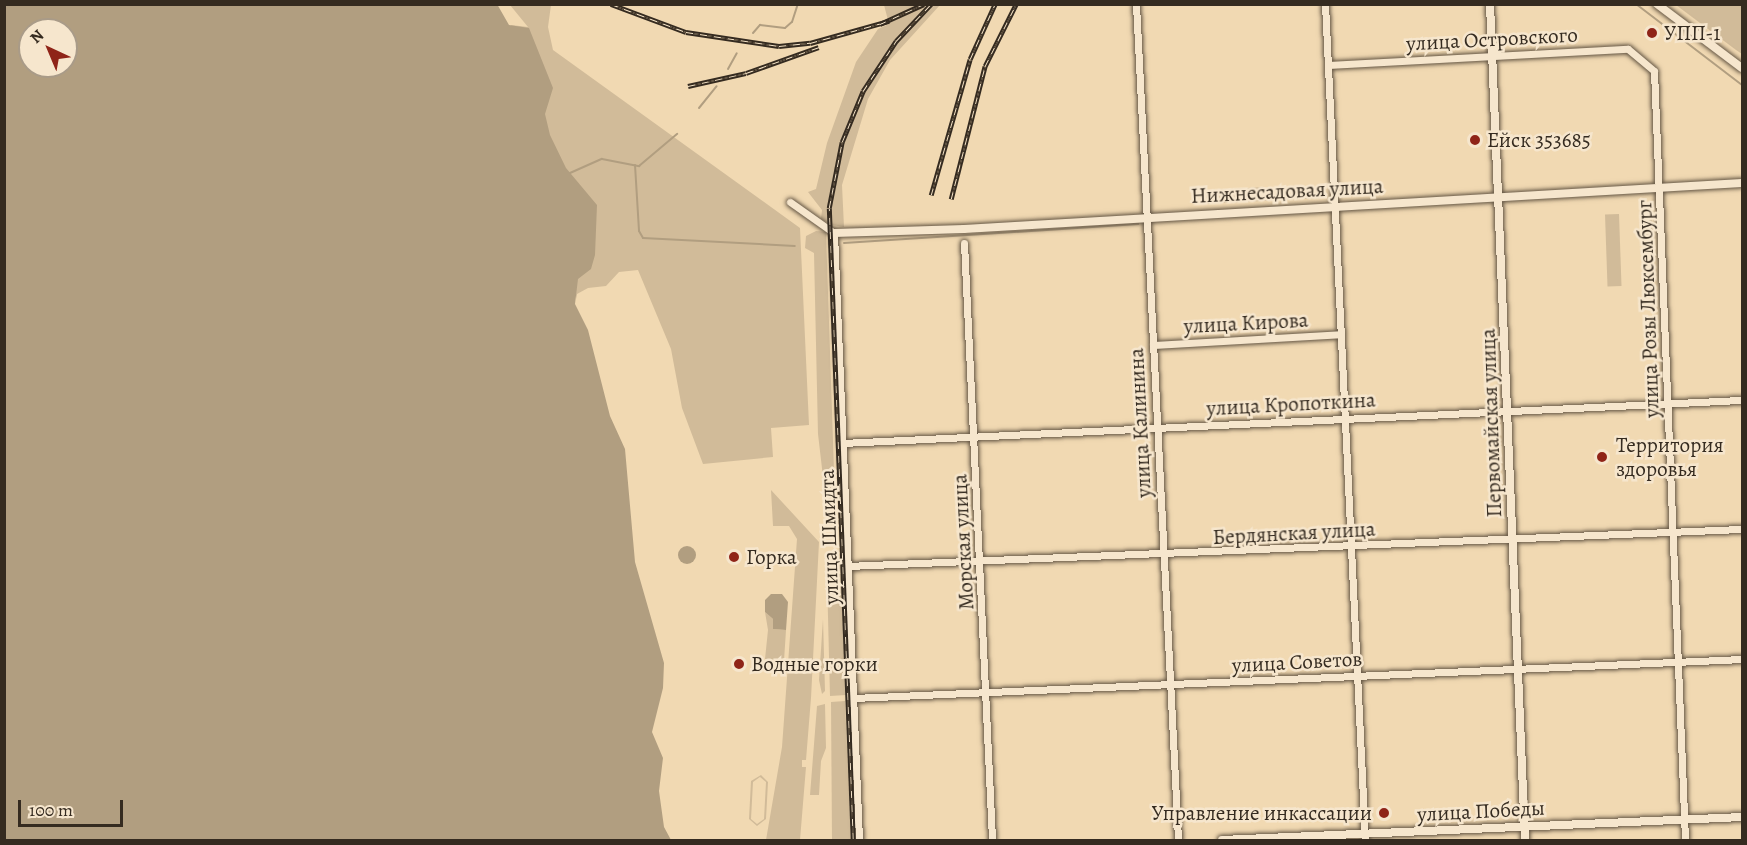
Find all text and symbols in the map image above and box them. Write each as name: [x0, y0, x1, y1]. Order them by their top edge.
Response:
north arrow: [18, 18, 78, 78]
place label: УПП-1: [1664, 20, 1720, 46]
street label: улица Островского: [1405, 22, 1579, 56]
text: N: [25, 25, 49, 48]
marker: УПП-1: [1645, 26, 1659, 40]
place label: Ейск 353685: [1487, 127, 1591, 153]
marker: Ейск 353685: [1468, 133, 1482, 147]
street label: Нижнесадовая улица: [1190, 173, 1384, 209]
street label: улица Розы Люксембург: [1632, 200, 1664, 418]
street label: улица Кирова: [1183, 307, 1309, 339]
street label: Первомайская улица: [1475, 328, 1507, 518]
street label: улица Калинина: [1123, 348, 1157, 498]
street label: улица Кропоткина: [1206, 387, 1376, 421]
place label: Территория здоровья: [1616, 432, 1724, 482]
marker: Территория здоровья: [1593, 448, 1611, 466]
street label: улица Шмидта: [814, 469, 844, 605]
street label: Морская улица: [947, 473, 979, 611]
street label: Бердянская улица: [1212, 516, 1376, 550]
place label: Горка: [746, 544, 797, 570]
marker: Горка: [727, 550, 741, 564]
street label: улица Советов: [1231, 646, 1363, 678]
place label: Водные горки: [751, 651, 878, 677]
marker: Водные горки: [732, 657, 746, 671]
scale bar: [21, 788, 126, 826]
street label: улица Победы: [1417, 795, 1545, 827]
text: 100 m: [29, 798, 73, 822]
place label: Управление инкассации: [1151, 800, 1372, 826]
marker: Управление инкассации: [1377, 806, 1391, 820]

